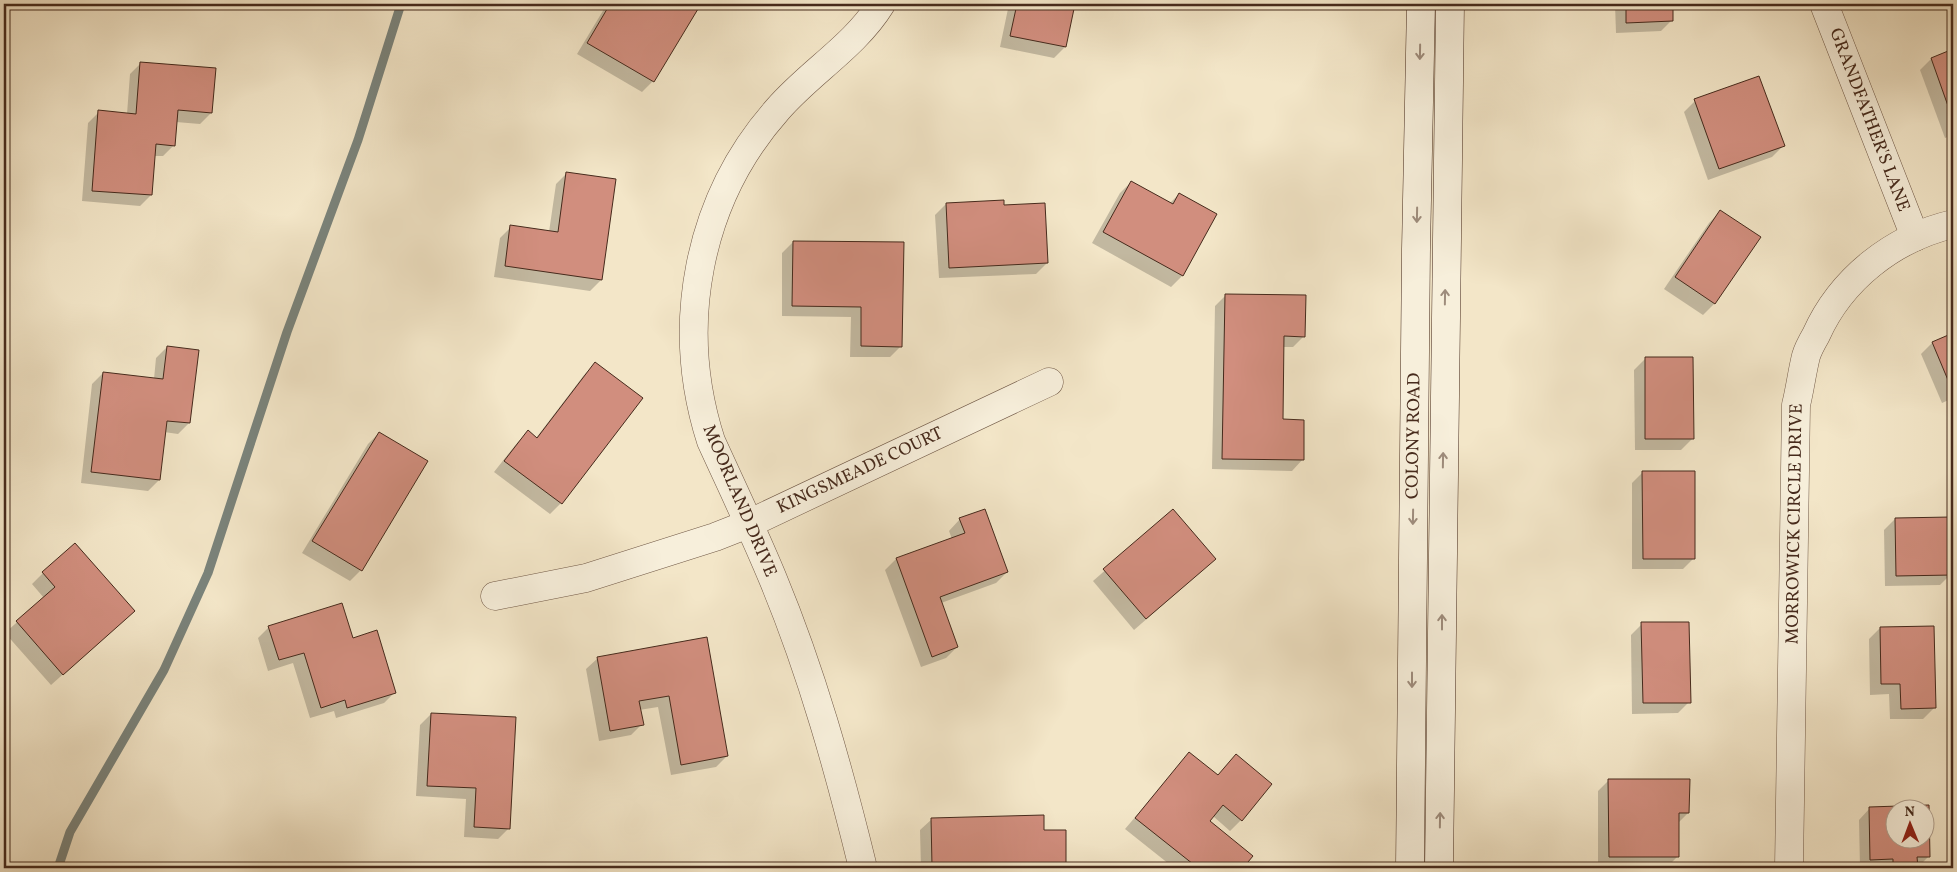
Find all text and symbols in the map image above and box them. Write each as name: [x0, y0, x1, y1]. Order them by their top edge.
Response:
street label: GRANDFATHER'S LANE: [1822, 25, 1916, 216]
one-way arrow: [1415, 44, 1425, 60]
one-way arrow: [1412, 206, 1422, 223]
one-way arrow: [1440, 289, 1450, 306]
street label: COLONY ROAD: [1400, 373, 1428, 499]
street label: MORROWICK CIRCLE DRIVE: [1780, 403, 1810, 645]
street label: MOORLAND DRIVE: [696, 421, 782, 581]
street label: KINGSMEADE COURT: [773, 421, 948, 521]
one-way arrow: [1438, 452, 1448, 468]
one-way arrow: [1408, 509, 1418, 525]
one-way arrow: [1437, 614, 1447, 630]
one-way arrow: [1407, 672, 1417, 688]
north arrow: [1884, 800, 1934, 850]
text: N: [1905, 803, 1915, 822]
one-way arrow: [1435, 812, 1445, 828]

